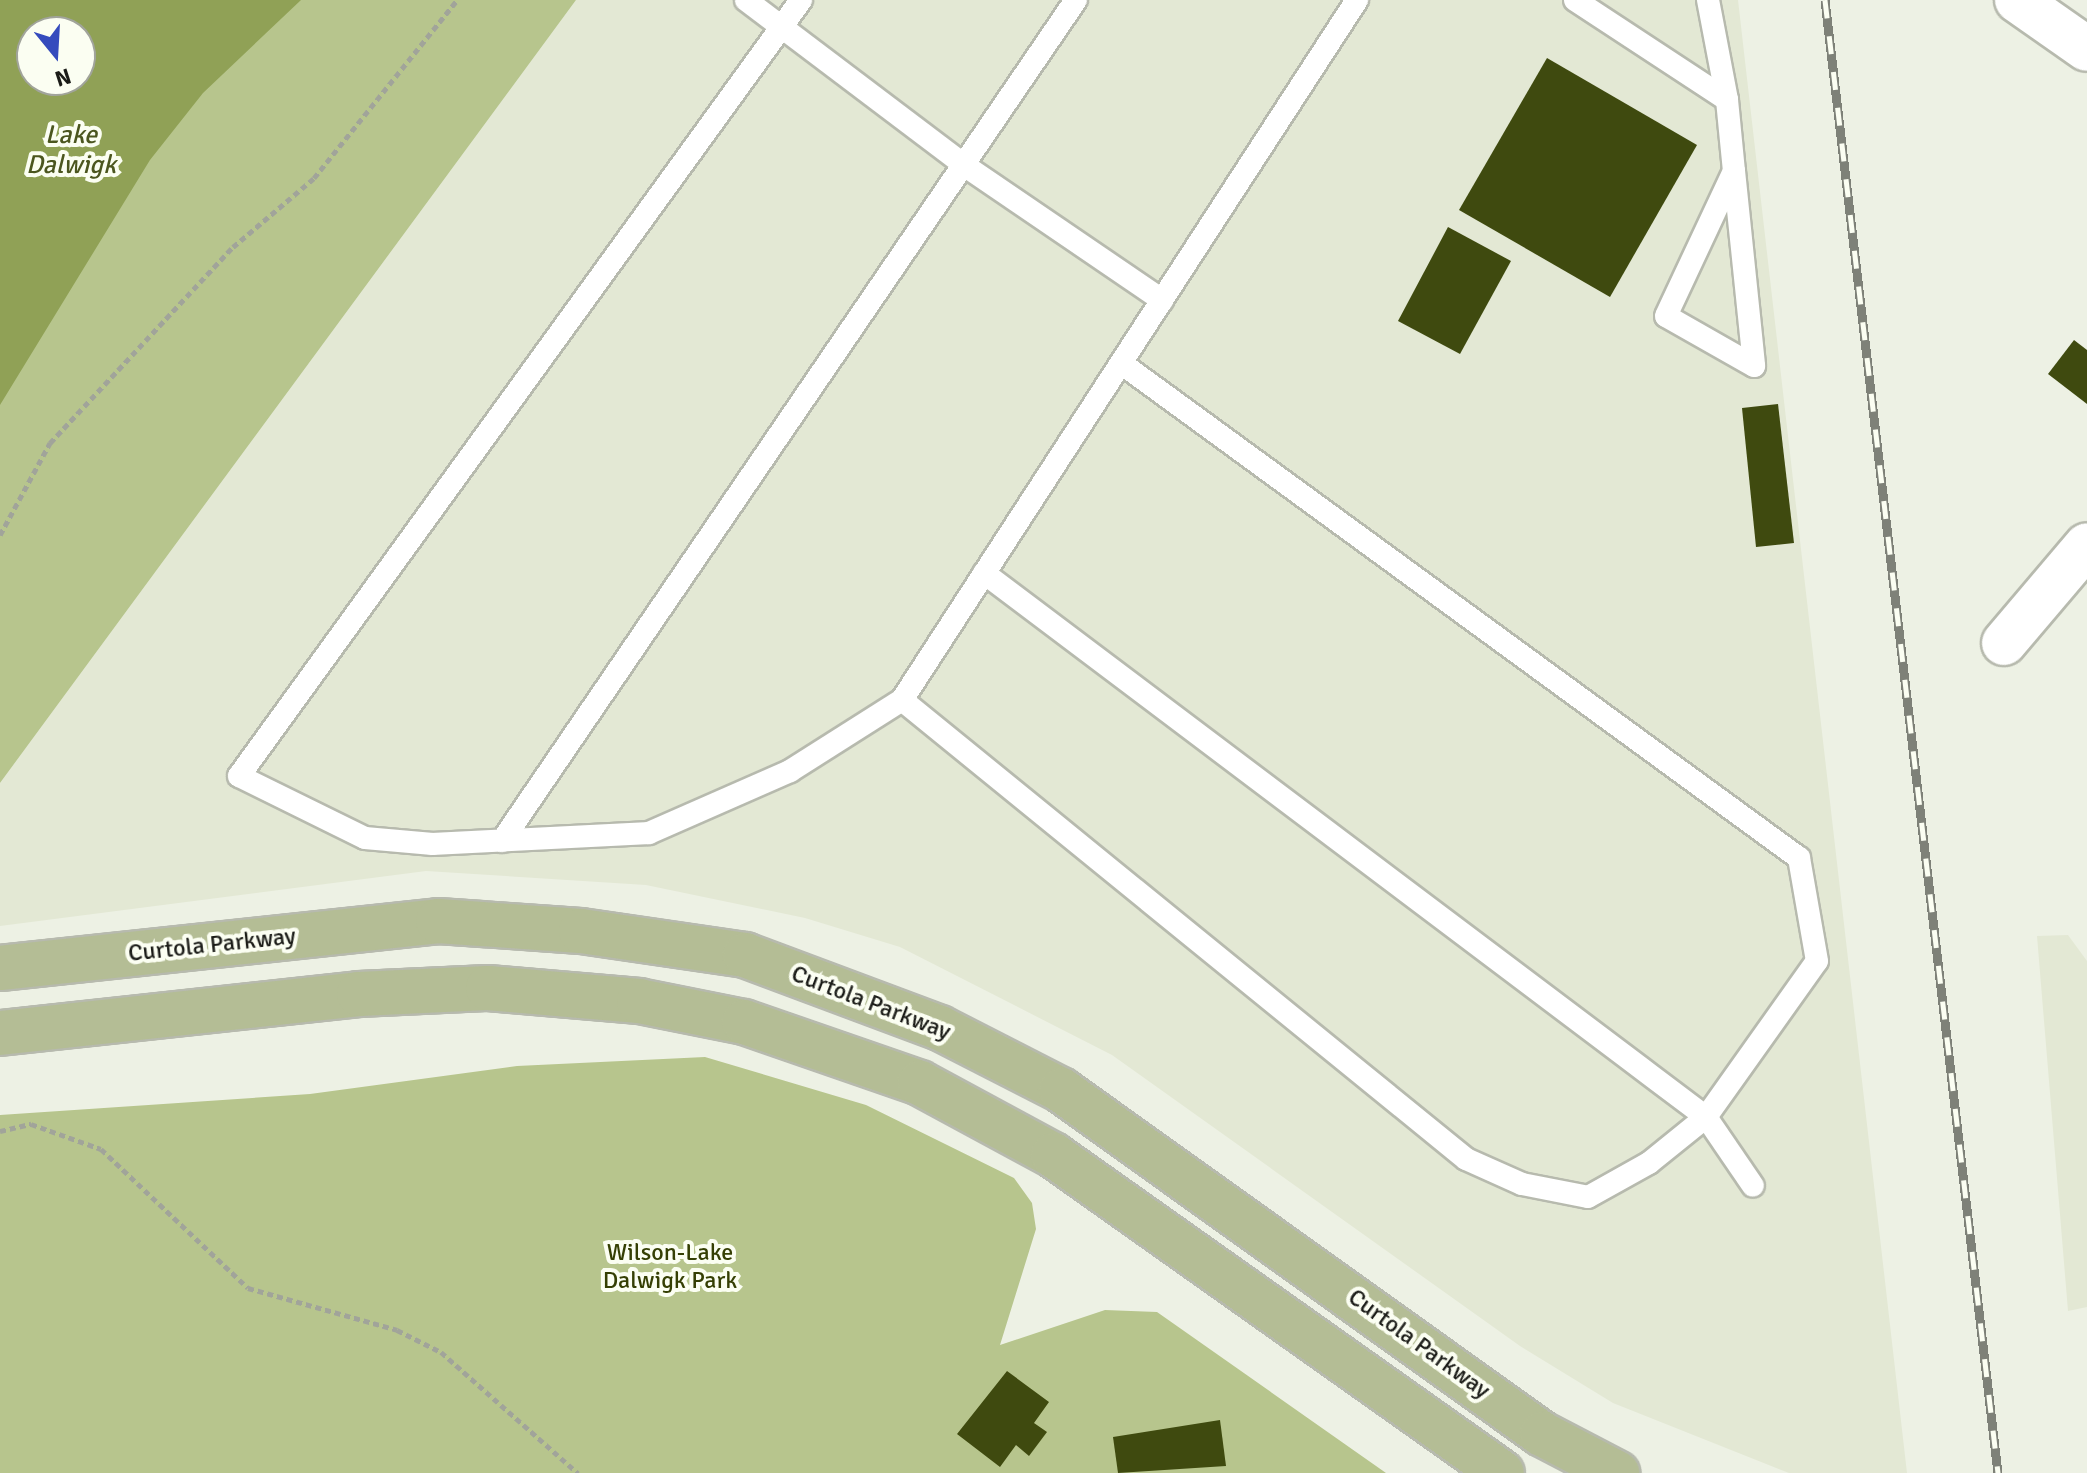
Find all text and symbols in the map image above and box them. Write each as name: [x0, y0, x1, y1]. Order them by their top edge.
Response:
north arrow: [16, 16, 96, 96]
text: N: [51, 62, 74, 93]
water label: Lake Dalwigk: [26, 120, 116, 182]
street label: Curtola Parkway: [127, 922, 297, 968]
street label: Curtola Parkway: [787, 959, 955, 1047]
park label: Wilson-Lake Dalwigk Park: [603, 1239, 737, 1295]
street label: Curtola Parkway: [1342, 1283, 1496, 1405]

